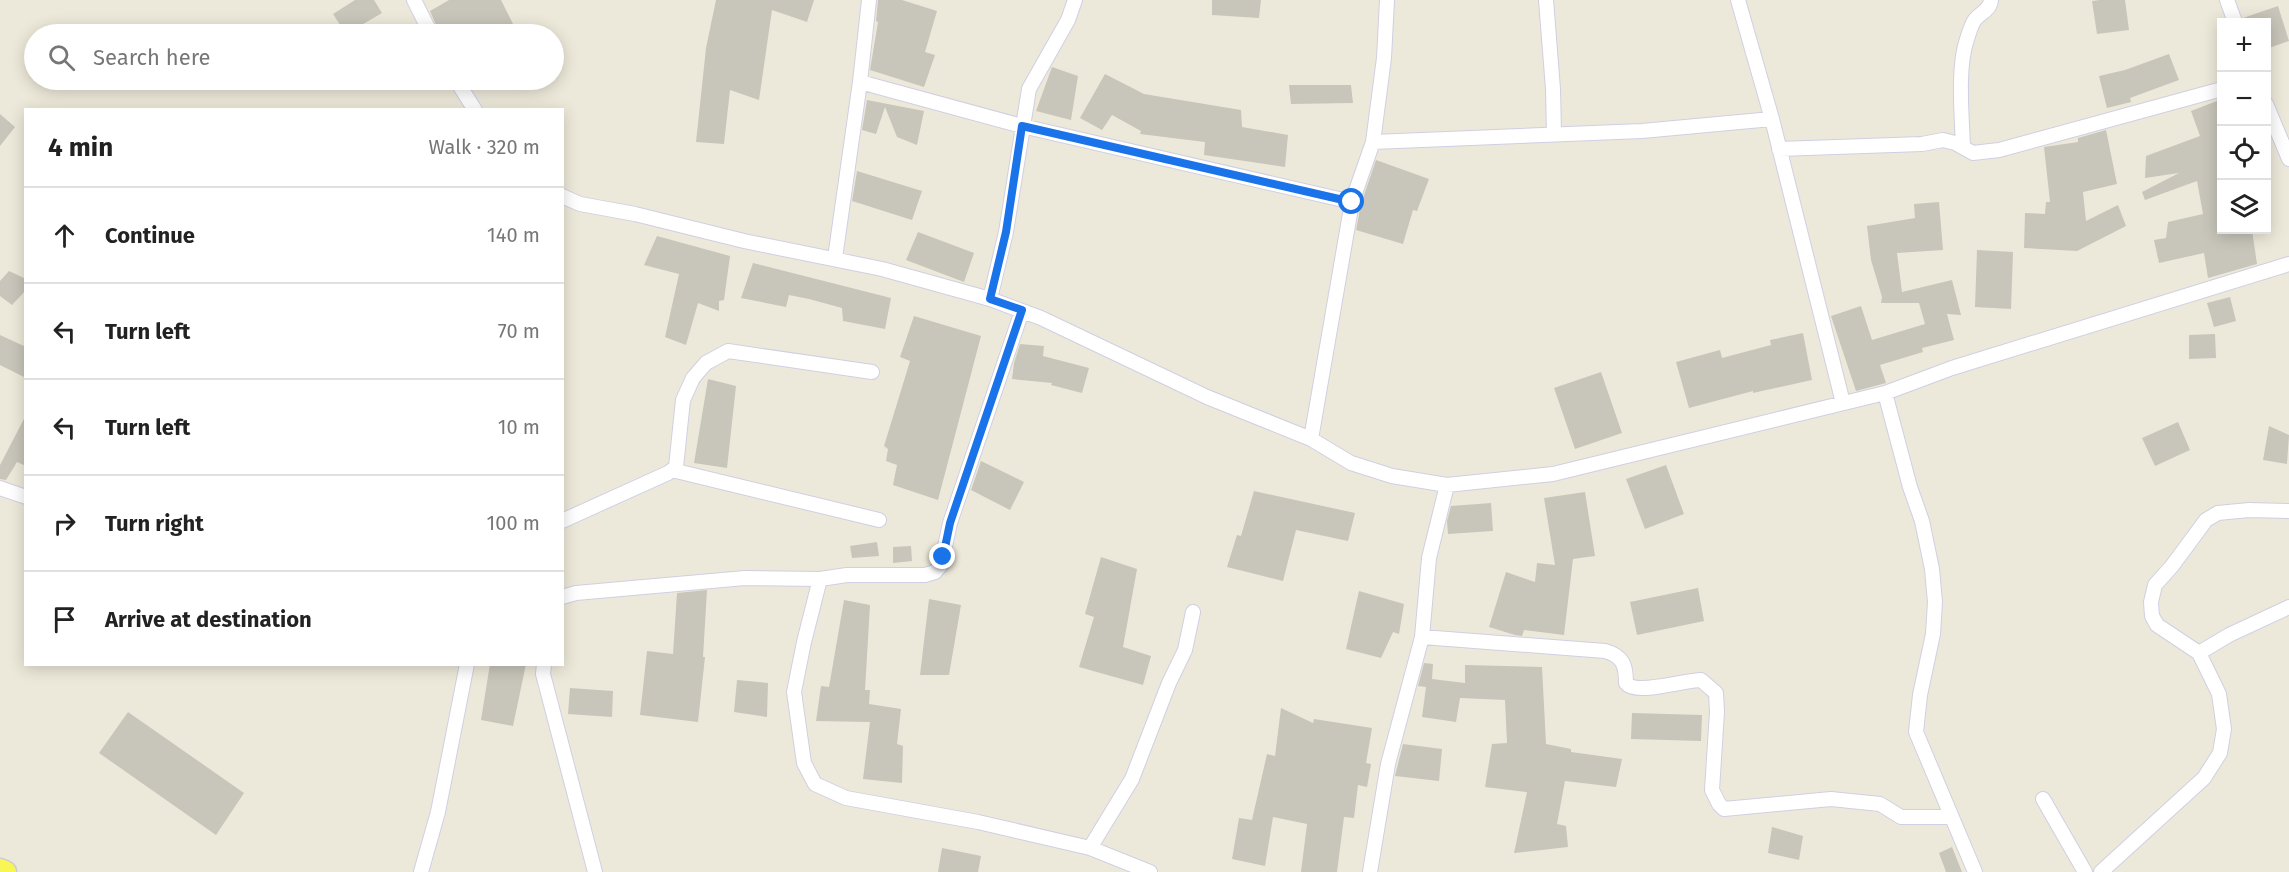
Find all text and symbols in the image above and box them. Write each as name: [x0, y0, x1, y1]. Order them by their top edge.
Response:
map controls: [2217, 18, 2271, 234]
button: +: [2217, 18, 2271, 72]
search box: [24, 24, 564, 90]
icon: search: [45, 41, 78, 74]
text: Search here: [93, 44, 211, 71]
button: −: [2217, 72, 2271, 126]
button: locate: [2217, 126, 2271, 180]
text: 4 min: [48, 132, 113, 163]
text: Walk · 320 m: [429, 135, 540, 159]
button: layers: [2217, 180, 2271, 234]
route start: [1338, 188, 1364, 214]
icon: ahead: [48, 219, 81, 252]
text: Continue: [105, 222, 195, 249]
text: 140 m: [487, 223, 540, 247]
icon: left: [48, 315, 81, 348]
text: Turn left: [105, 318, 190, 345]
text: 70 m: [498, 319, 540, 343]
icon: left: [48, 411, 81, 444]
text: Turn left: [105, 414, 190, 441]
text: 10 m: [498, 415, 540, 439]
icon: right: [48, 507, 81, 540]
text: Turn right: [105, 510, 204, 537]
text: 100 m: [487, 511, 540, 535]
route end: [929, 543, 955, 569]
icon: arrive: [48, 603, 81, 636]
text: Arrive at destination: [105, 606, 312, 633]

